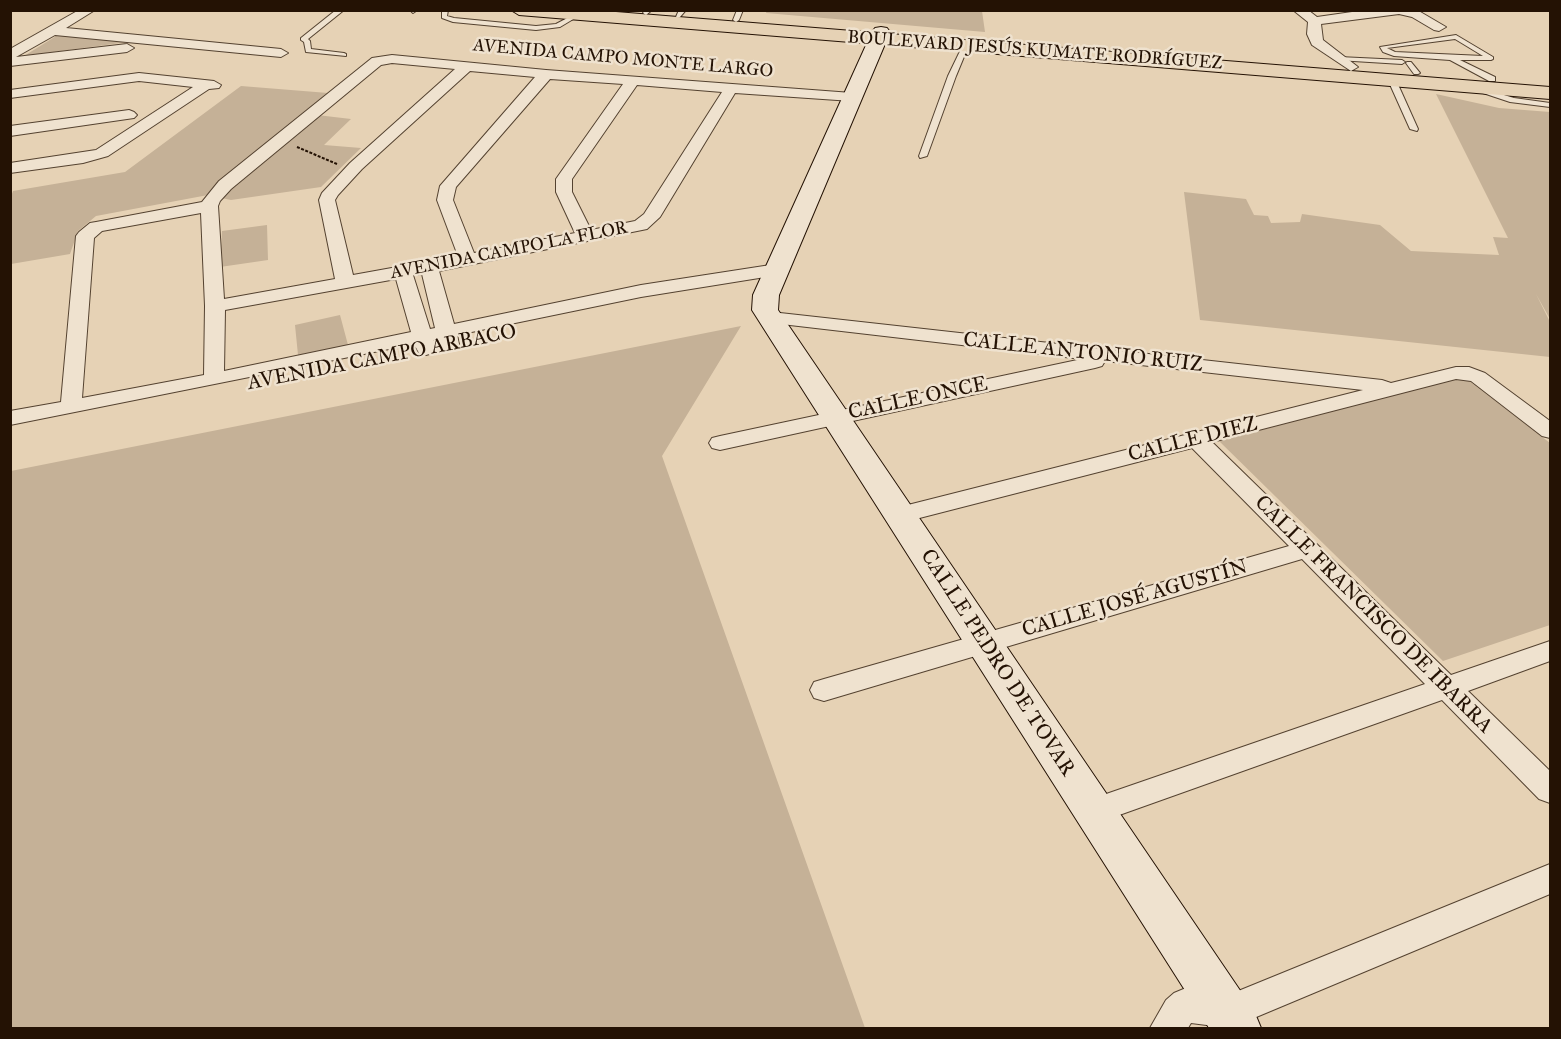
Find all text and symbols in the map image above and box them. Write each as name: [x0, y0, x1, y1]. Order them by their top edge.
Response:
street label: BOULEVARD JESÚS KUMATE RODRÍGUEZ: [847, 27, 1223, 75]
street label: AVENIDA CAMPO MONTE LARGO: [472, 35, 774, 83]
street label: AVENIDA CAMPO LA FLOR: [389, 217, 629, 285]
street label: AVENIDA CAMPO ARBACO: [245, 320, 519, 396]
street label: CALLE ANTONIO RUIZ: [962, 328, 1204, 378]
street label: CALLE ONCE: [846, 372, 990, 426]
street label: CALLE DIEZ: [1126, 412, 1260, 468]
street label: CALLE FRANCISCO DE IBARRA: [1249, 491, 1497, 739]
street label: CALLE PEDRO DE TOVAR: [914, 545, 1080, 781]
street label: CALLE JOSÉ AGUSTÍN: [1019, 555, 1251, 643]

